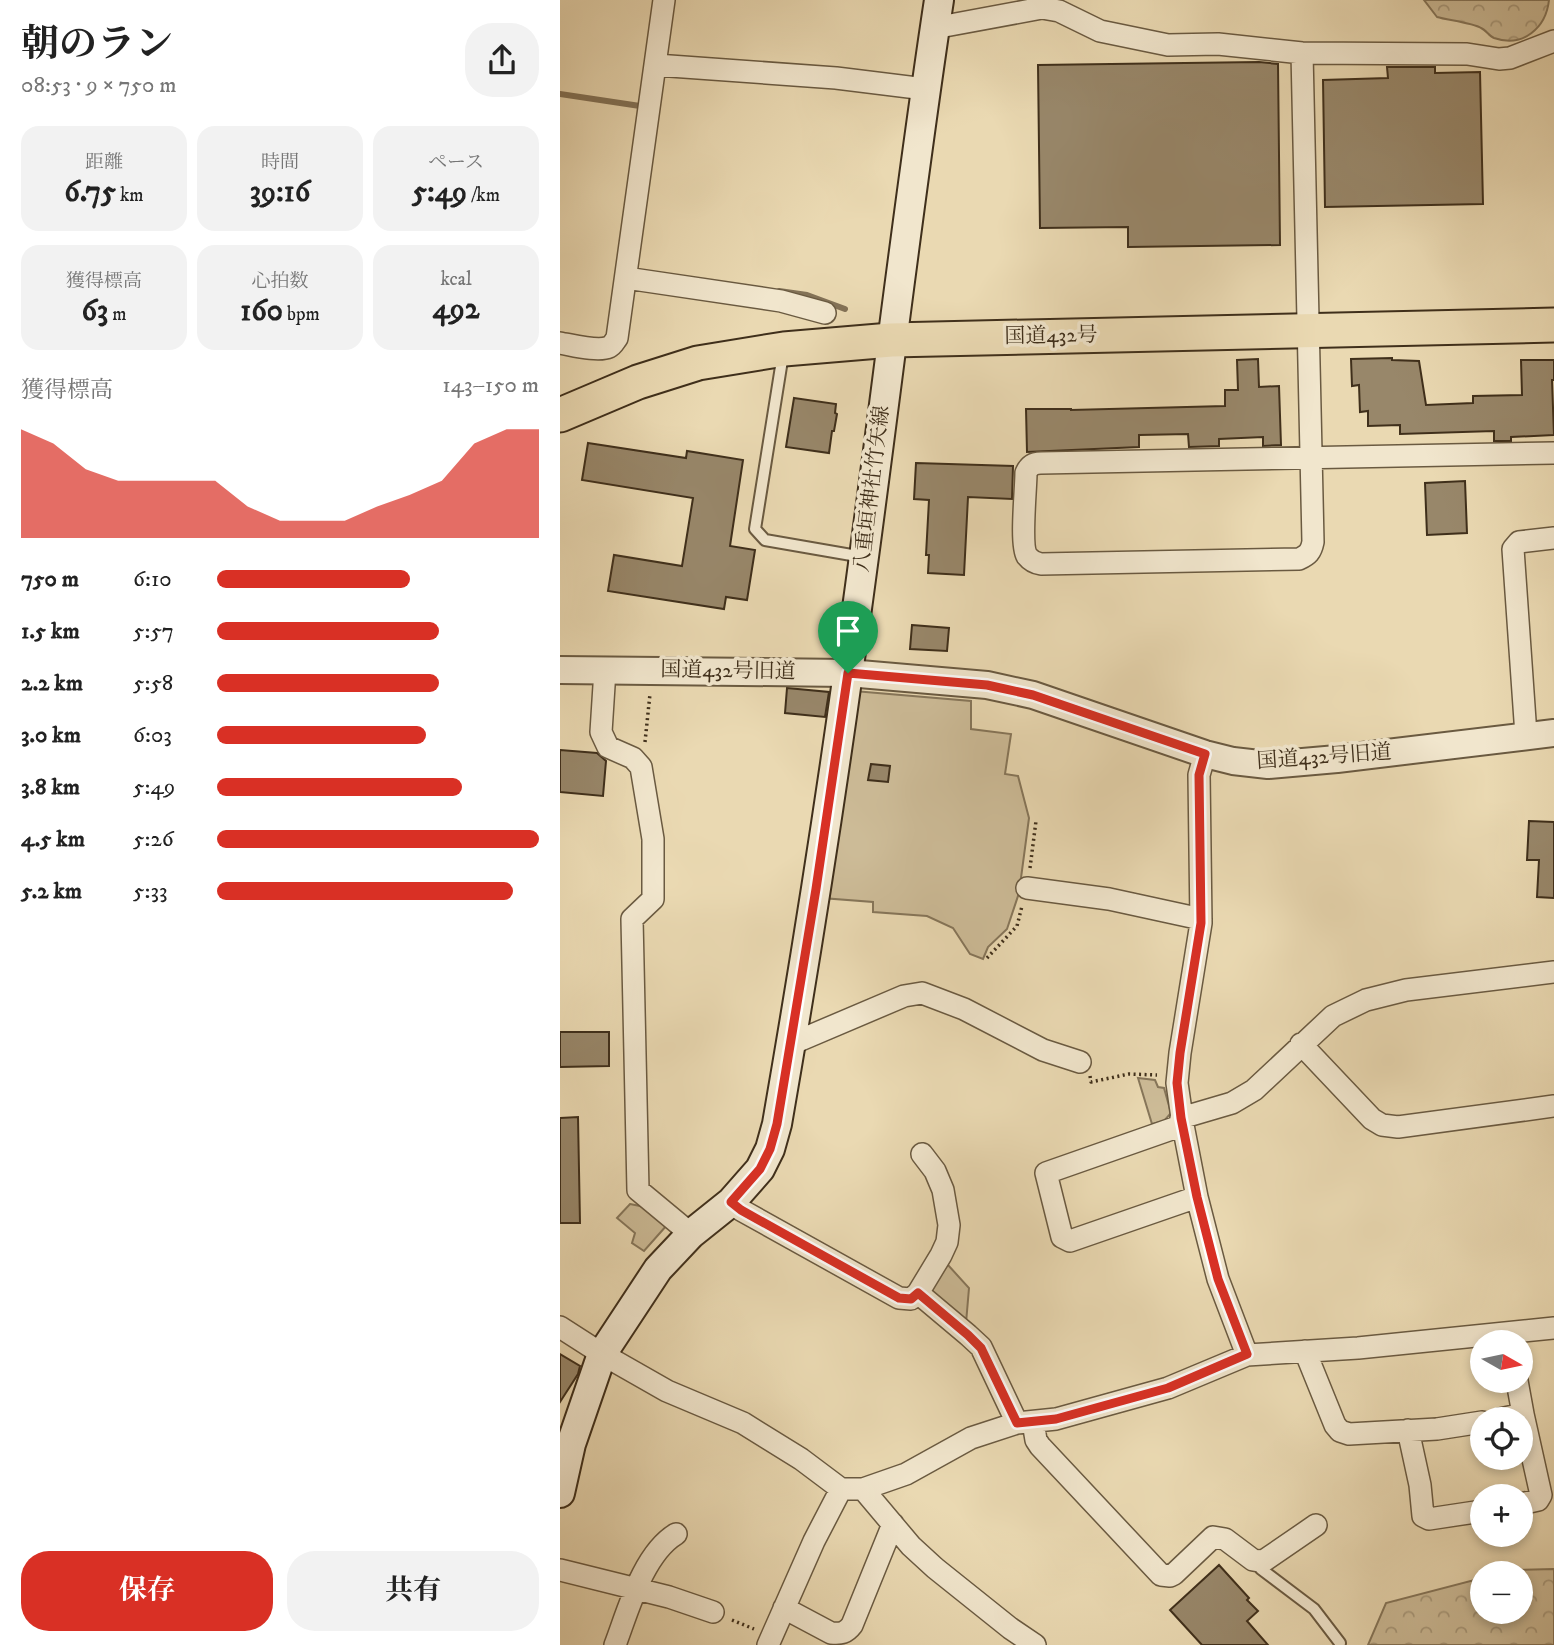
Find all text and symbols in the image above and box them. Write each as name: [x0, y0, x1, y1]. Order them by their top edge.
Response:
text: 朝のラン: [21, 21, 173, 69]
button: share: [465, 23, 539, 97]
text: 08:53 · 9 × 750 m: [21, 71, 177, 100]
text: 距離: [85, 151, 123, 174]
text: 時間: [261, 151, 299, 174]
text: ペース: [428, 151, 484, 174]
text: 6.75: [64, 174, 116, 211]
text: 39:16: [250, 174, 310, 211]
text: 5:49: [412, 174, 467, 211]
text: km: [116, 184, 144, 207]
text: /km: [467, 184, 500, 207]
text: kcal: [440, 268, 472, 291]
text: 獲得標高: [66, 270, 142, 293]
text: 心拍数: [251, 270, 309, 293]
text: 492: [433, 291, 479, 328]
text: 63: [81, 293, 108, 330]
text: 160: [240, 293, 283, 330]
text: m: [108, 303, 127, 326]
text: bpm: [283, 303, 320, 326]
street label: 国道432号: [1004, 322, 1098, 350]
text: 143–150 m: [442, 371, 539, 400]
text: 獲得標高: [21, 376, 113, 405]
street label: 八重垣神社竹矢線: [849, 404, 895, 574]
text: 750 m: [21, 565, 79, 594]
text: 6:10: [133, 565, 172, 594]
pin: [818, 601, 878, 673]
icon: arrive: [829, 612, 867, 650]
text: 1.5 km: [21, 617, 80, 646]
text: 5:57: [133, 617, 174, 646]
street label: 国道432号旧道: [660, 657, 796, 685]
text: 2.2 km: [21, 669, 83, 698]
text: 5:58: [133, 669, 173, 698]
text: 3.0 km: [21, 721, 81, 750]
text: 6:03: [133, 721, 172, 750]
street label: 国道432号旧道: [1256, 739, 1392, 775]
text: 3.8 km: [21, 773, 80, 802]
text: 5:49: [133, 773, 175, 802]
text: 4.5 km: [21, 825, 85, 854]
text: 5:26: [133, 825, 174, 854]
text: 5.2 km: [21, 877, 82, 906]
text: 5:33: [133, 877, 168, 906]
north arrow: [1470, 1330, 1533, 1393]
map controls: [1470, 1330, 1533, 1624]
button: locate: [1470, 1407, 1533, 1470]
button: +: [1470, 1484, 1533, 1547]
button: 保存: [21, 1551, 273, 1631]
button: 共有: [287, 1551, 539, 1631]
button: −: [1470, 1561, 1533, 1624]

